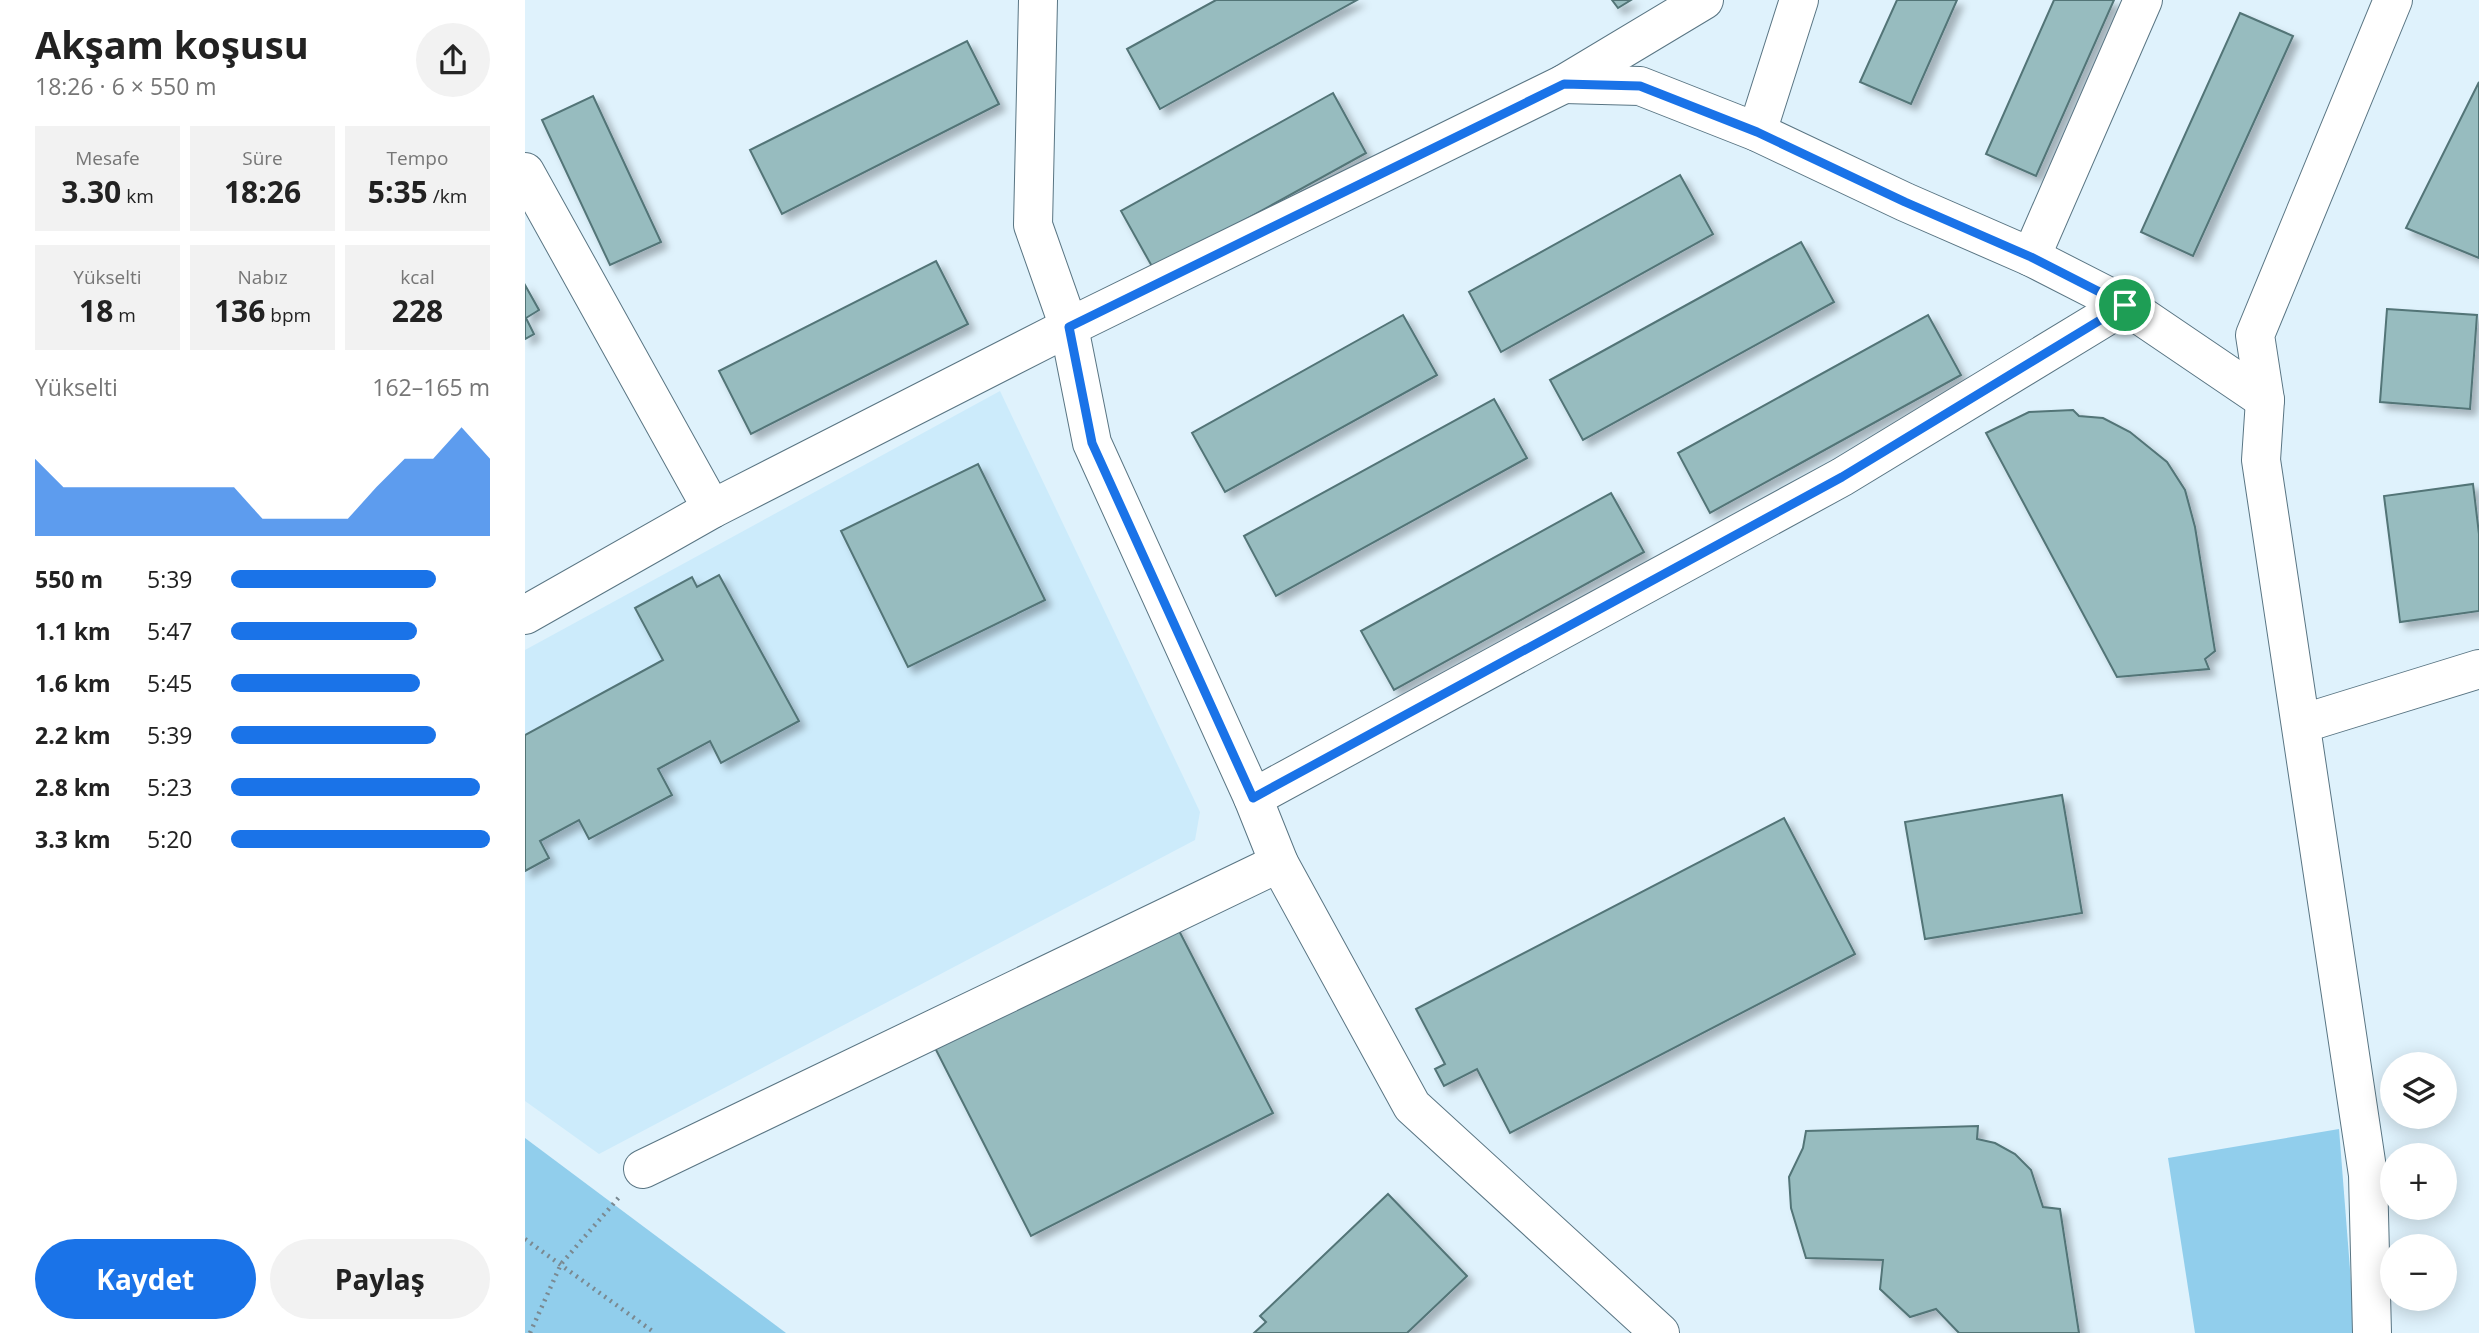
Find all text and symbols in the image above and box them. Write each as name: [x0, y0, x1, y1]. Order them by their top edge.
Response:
text: Akşam koşusu: [35, 18, 309, 70]
button: share: [416, 23, 490, 97]
text: 18:26 · 6 × 550 m: [35, 70, 217, 102]
text: Mesafe: [75, 145, 140, 171]
text: Süre: [242, 145, 283, 171]
text: Tempo: [387, 145, 448, 171]
text: 3.30: [61, 171, 121, 212]
text: 18:26: [224, 171, 301, 212]
text: 5:35: [368, 171, 428, 212]
text: km: [121, 183, 154, 209]
text: /km: [428, 183, 467, 209]
text: Yükselti: [73, 264, 142, 290]
text: Nabız: [237, 264, 288, 290]
text: kcal: [400, 264, 435, 290]
pin: [2095, 275, 2155, 335]
icon: arrive: [2106, 286, 2144, 324]
text: 18: [79, 290, 113, 331]
text: 136: [214, 290, 265, 331]
text: 228: [392, 290, 443, 331]
text: m: [113, 302, 136, 328]
text: bpm: [265, 302, 311, 328]
text: Yükselti: [35, 371, 118, 403]
text: 162–165 m: [372, 371, 490, 403]
text: 550 m: [35, 563, 103, 595]
text: 5:39: [147, 563, 193, 595]
text: 1.1 km: [35, 615, 111, 647]
text: 5:47: [147, 615, 193, 647]
text: 1.6 km: [35, 667, 111, 699]
text: 5:45: [147, 667, 193, 699]
text: 2.2 km: [35, 719, 111, 751]
text: 5:39: [147, 719, 193, 751]
text: 2.8 km: [35, 771, 111, 803]
text: 5:23: [147, 771, 193, 803]
text: 3.3 km: [35, 823, 111, 855]
text: 5:20: [147, 823, 193, 855]
map controls: [2380, 1052, 2457, 1311]
button: layers: [2380, 1052, 2457, 1129]
button: +: [2380, 1143, 2457, 1220]
button: −: [2380, 1234, 2457, 1311]
button: Kaydet: [35, 1239, 256, 1319]
button: Paylaş: [270, 1239, 490, 1319]

